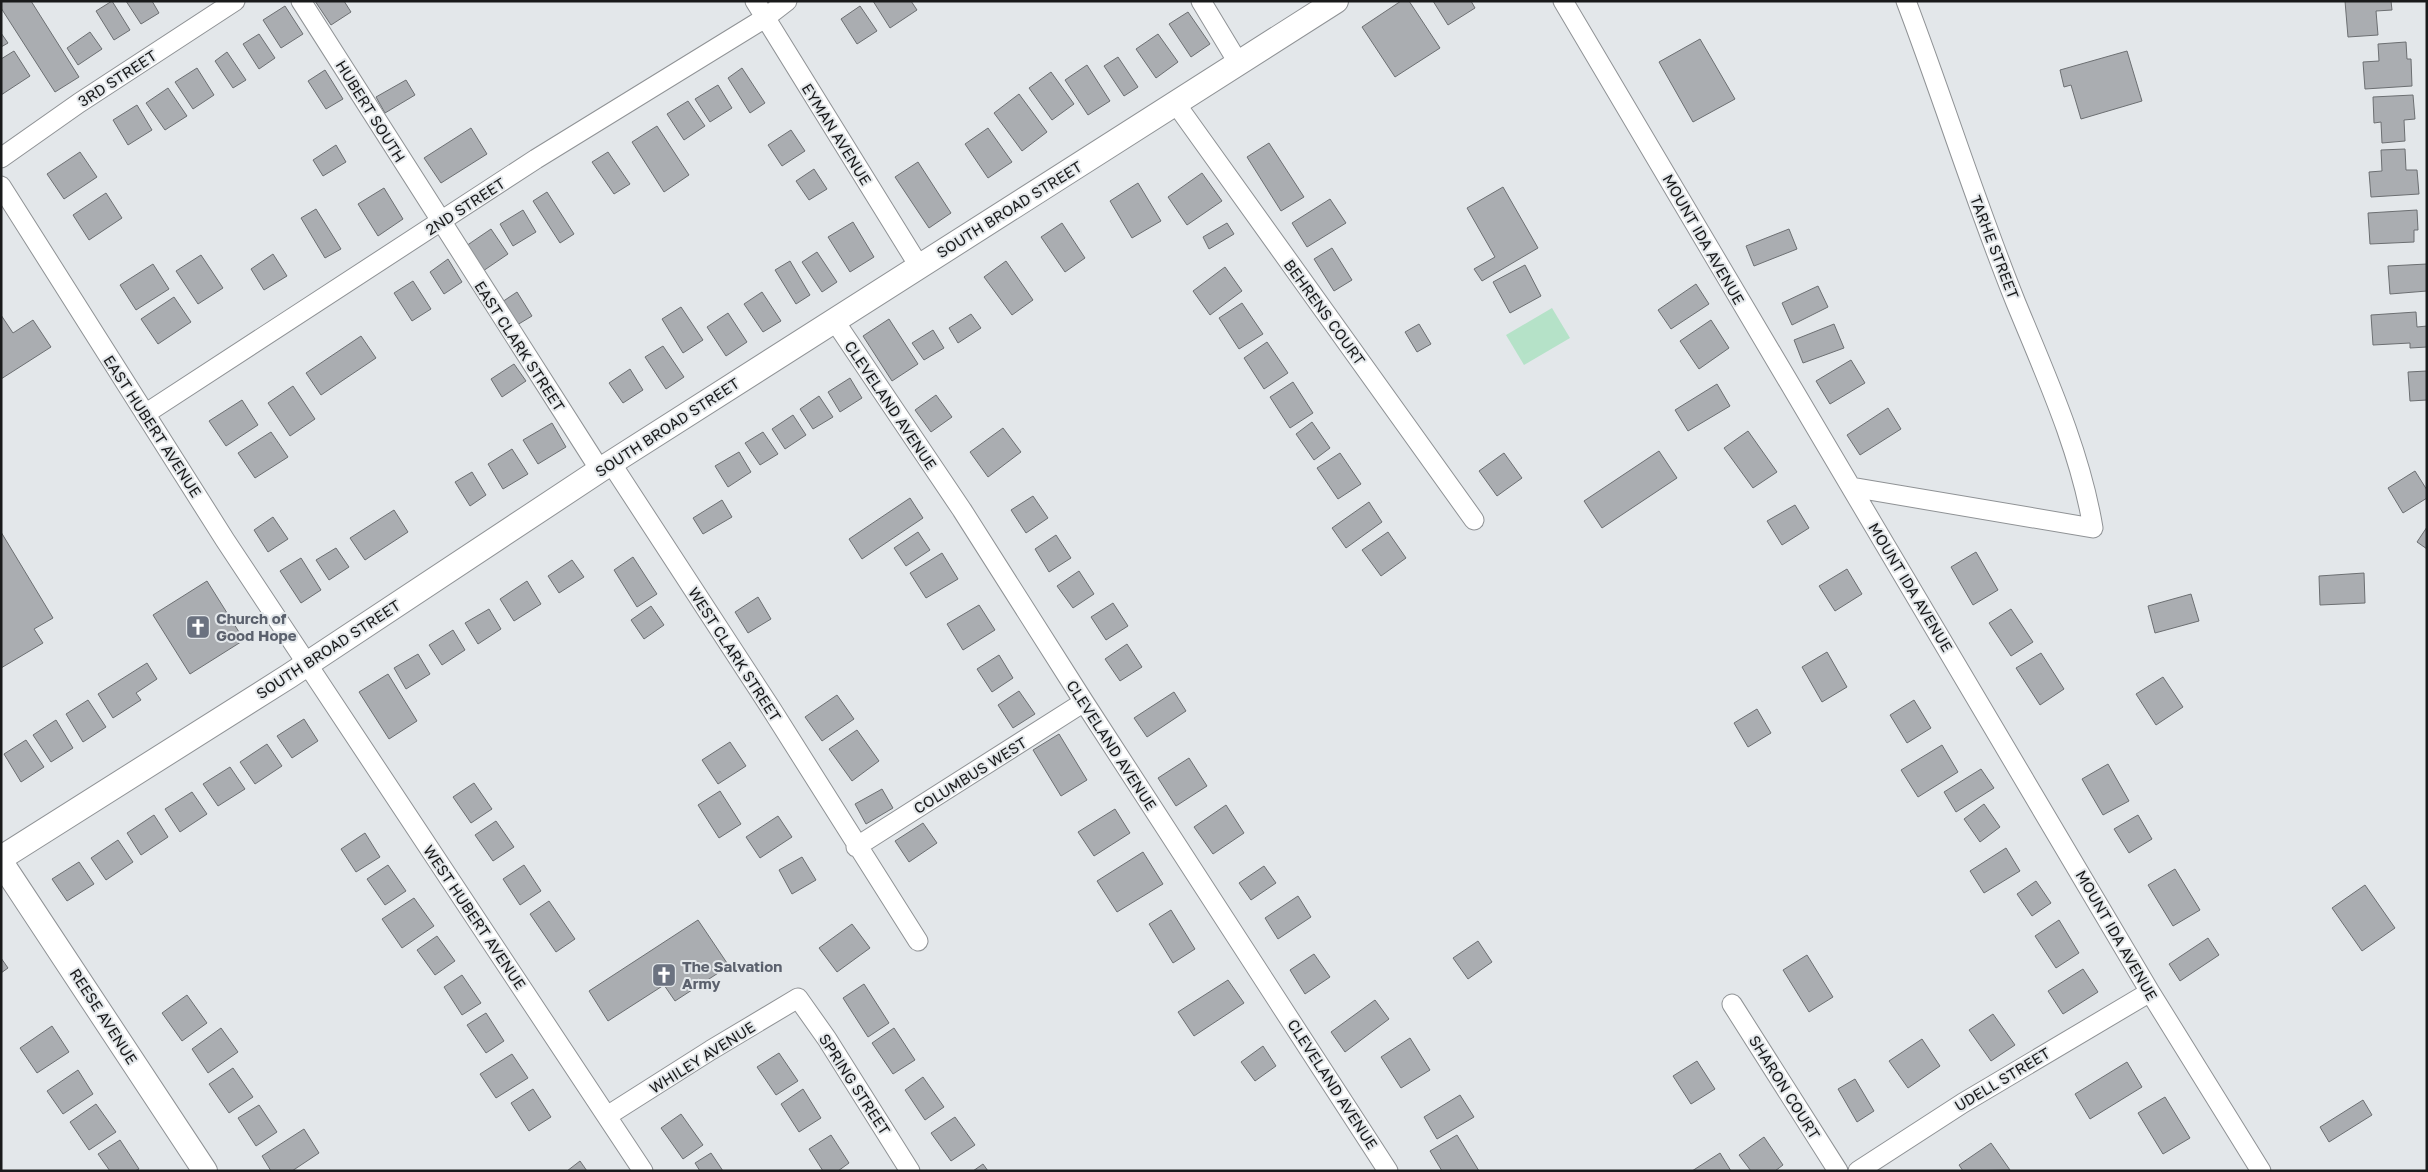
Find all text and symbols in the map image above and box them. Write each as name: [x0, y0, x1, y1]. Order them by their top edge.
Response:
street label: 3RD STREET: [74, 46, 160, 110]
street label: HUBERT SOUTH: [332, 57, 410, 165]
street label: EYMAN AVENUE: [799, 80, 875, 188]
street label: SOUTH BROAD STREET: [933, 157, 1085, 261]
street label: MOUNT IDA AVENUE: [1659, 171, 1749, 307]
street label: 2ND STREET: [422, 174, 508, 238]
street label: TARHE STREET: [1967, 193, 2023, 301]
street label: BEHRENS COURT: [1281, 256, 1369, 368]
street label: EAST CLARK STREET: [471, 277, 569, 415]
street label: CLEVELAND AVENUE: [841, 337, 941, 473]
street label: EAST HUBERT AVENUE: [100, 352, 206, 500]
street label: SOUTH BROAD STREET: [592, 374, 742, 480]
street label: MOUNT IDA AVENUE: [1865, 519, 1957, 655]
street label: WEST CLARK STREET: [685, 584, 785, 724]
street label: SOUTH BROAD STREET: [253, 596, 403, 702]
place label: Church of Good Hope: [216, 609, 297, 644]
church icon: Church of Good Hope: [185, 614, 211, 640]
street label: CLEVELAND AVENUE: [1063, 677, 1161, 813]
street label: COLUMBUS WEST: [910, 733, 1030, 817]
street label: WEST HUBERT AVENUE: [420, 841, 530, 993]
street label: MOUNT IDA AVENUE: [2072, 867, 2162, 1003]
place label: The Salvation Army: [682, 957, 782, 992]
church icon: The Salvation Army: [651, 962, 677, 988]
street label: REESE AVENUE: [66, 965, 142, 1067]
street label: CLEVELAND AVENUE: [1284, 1016, 1382, 1152]
street label: WHILEY AVENUE: [646, 1017, 758, 1097]
street label: SPRING STREET: [816, 1030, 894, 1138]
street label: SHARON COURT: [1746, 1032, 1824, 1142]
street label: UDELL STREET: [1951, 1043, 2053, 1115]

